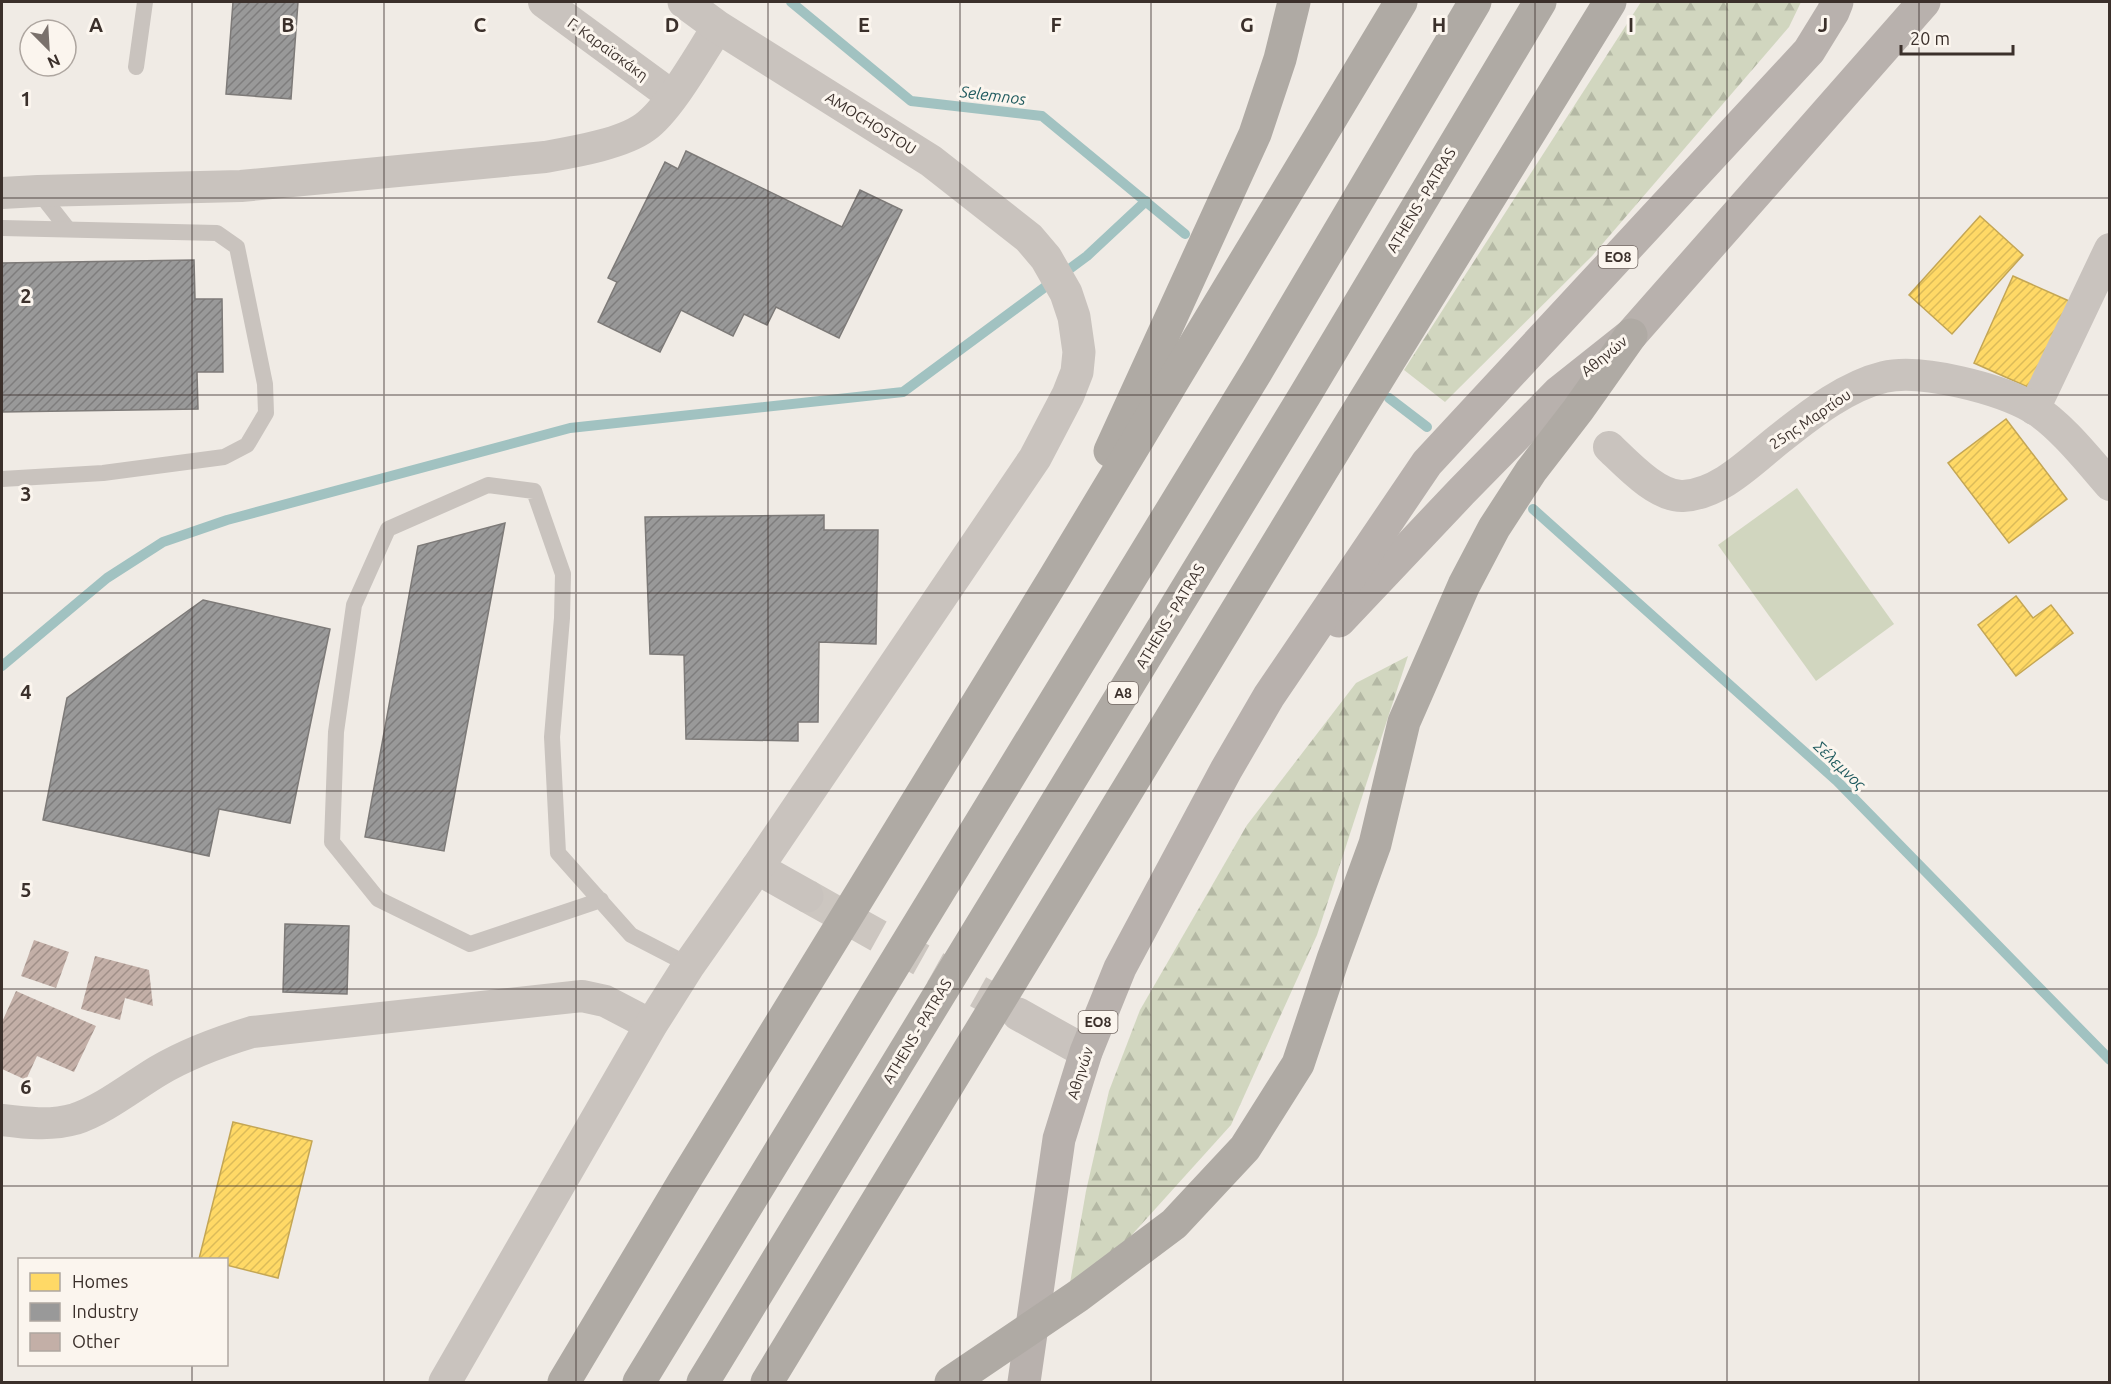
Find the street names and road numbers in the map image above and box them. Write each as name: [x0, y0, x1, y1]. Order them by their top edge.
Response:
street label: Γ. Καραϊσκάκη: [564, 14, 652, 84]
street label: AMOCHOSTOU: [823, 88, 919, 158]
street label: ATHENS - PATRAS: [1383, 144, 1459, 255]
road number: ΕΟ8: [1598, 246, 1638, 268]
street label: Αθηνών: [1578, 332, 1630, 380]
street label: 25ης Μαρτίου: [1766, 386, 1854, 452]
street label: ATHENS - PATRAS: [1132, 560, 1208, 671]
road number: Α8: [1108, 682, 1138, 704]
street label: ATHENS - PATRAS: [879, 975, 955, 1086]
road number: ΕΟ8: [1078, 1011, 1118, 1033]
street label: Αθηνών: [1064, 1045, 1096, 1101]

